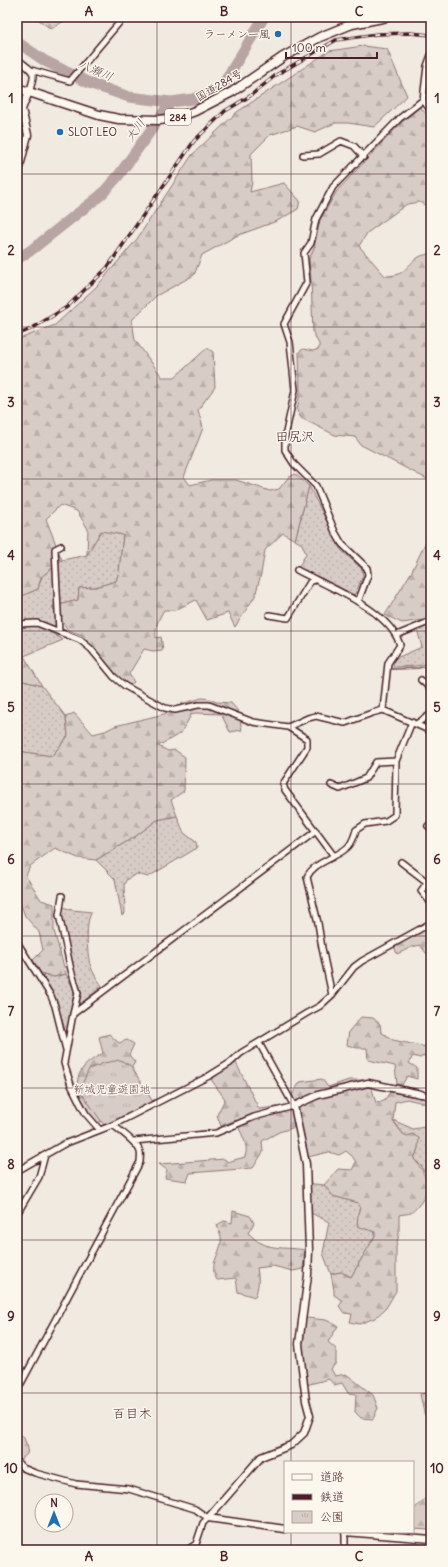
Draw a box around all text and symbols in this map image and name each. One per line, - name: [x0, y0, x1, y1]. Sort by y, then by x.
- text: A: [85, 3, 94, 20]
- text: B: [220, 3, 229, 20]
- text: C: [355, 3, 364, 20]
- place label: ラーメン一風: [204, 27, 270, 41]
- marker: ラーメン一風: [273, 29, 283, 39]
- scale bar: [286, 34, 377, 60]
- text: 100 m: [292, 40, 326, 55]
- water label: 八瀬川: [76, 56, 116, 84]
- street label: 国道284号: [193, 66, 245, 104]
- text: 1: [8, 90, 14, 107]
- text: 1: [434, 90, 440, 107]
- road number: 284: [165, 109, 191, 125]
- water label: 大川: [122, 116, 148, 144]
- place label: SLOT LEO: [68, 125, 117, 139]
- marker: SLOT LEO: [55, 127, 65, 137]
- text: 2: [7, 242, 15, 259]
- text: 2: [433, 242, 441, 259]
- text: 3: [7, 394, 15, 411]
- text: 3: [433, 394, 441, 411]
- district label: 田尻沢: [275, 428, 315, 445]
- text: 4: [7, 547, 15, 564]
- text: 4: [433, 547, 441, 564]
- text: 5: [7, 699, 15, 716]
- text: 5: [433, 699, 441, 716]
- text: 6: [7, 851, 15, 868]
- text: 6: [433, 851, 441, 868]
- text: 7: [8, 1003, 15, 1020]
- text: 7: [434, 1003, 441, 1020]
- park label: 新城児童遊園地: [74, 1082, 151, 1096]
- text: 8: [7, 1156, 15, 1173]
- text: 8: [433, 1156, 441, 1173]
- text: 9: [7, 1308, 15, 1325]
- text: 9: [433, 1308, 441, 1325]
- district label: 百目木: [112, 1405, 152, 1422]
- text: 10: [4, 1460, 18, 1477]
- text: 10: [430, 1460, 444, 1477]
- legend: [284, 1461, 414, 1533]
- text: 道路: [320, 1469, 344, 1484]
- text: 鉄道: [320, 1489, 344, 1504]
- north arrow: [34, 1493, 74, 1533]
- text: N: [50, 1496, 58, 1510]
- text: 公園: [320, 1509, 344, 1524]
- text: A: [85, 1548, 94, 1565]
- text: B: [220, 1548, 229, 1565]
- text: C: [355, 1548, 364, 1565]

